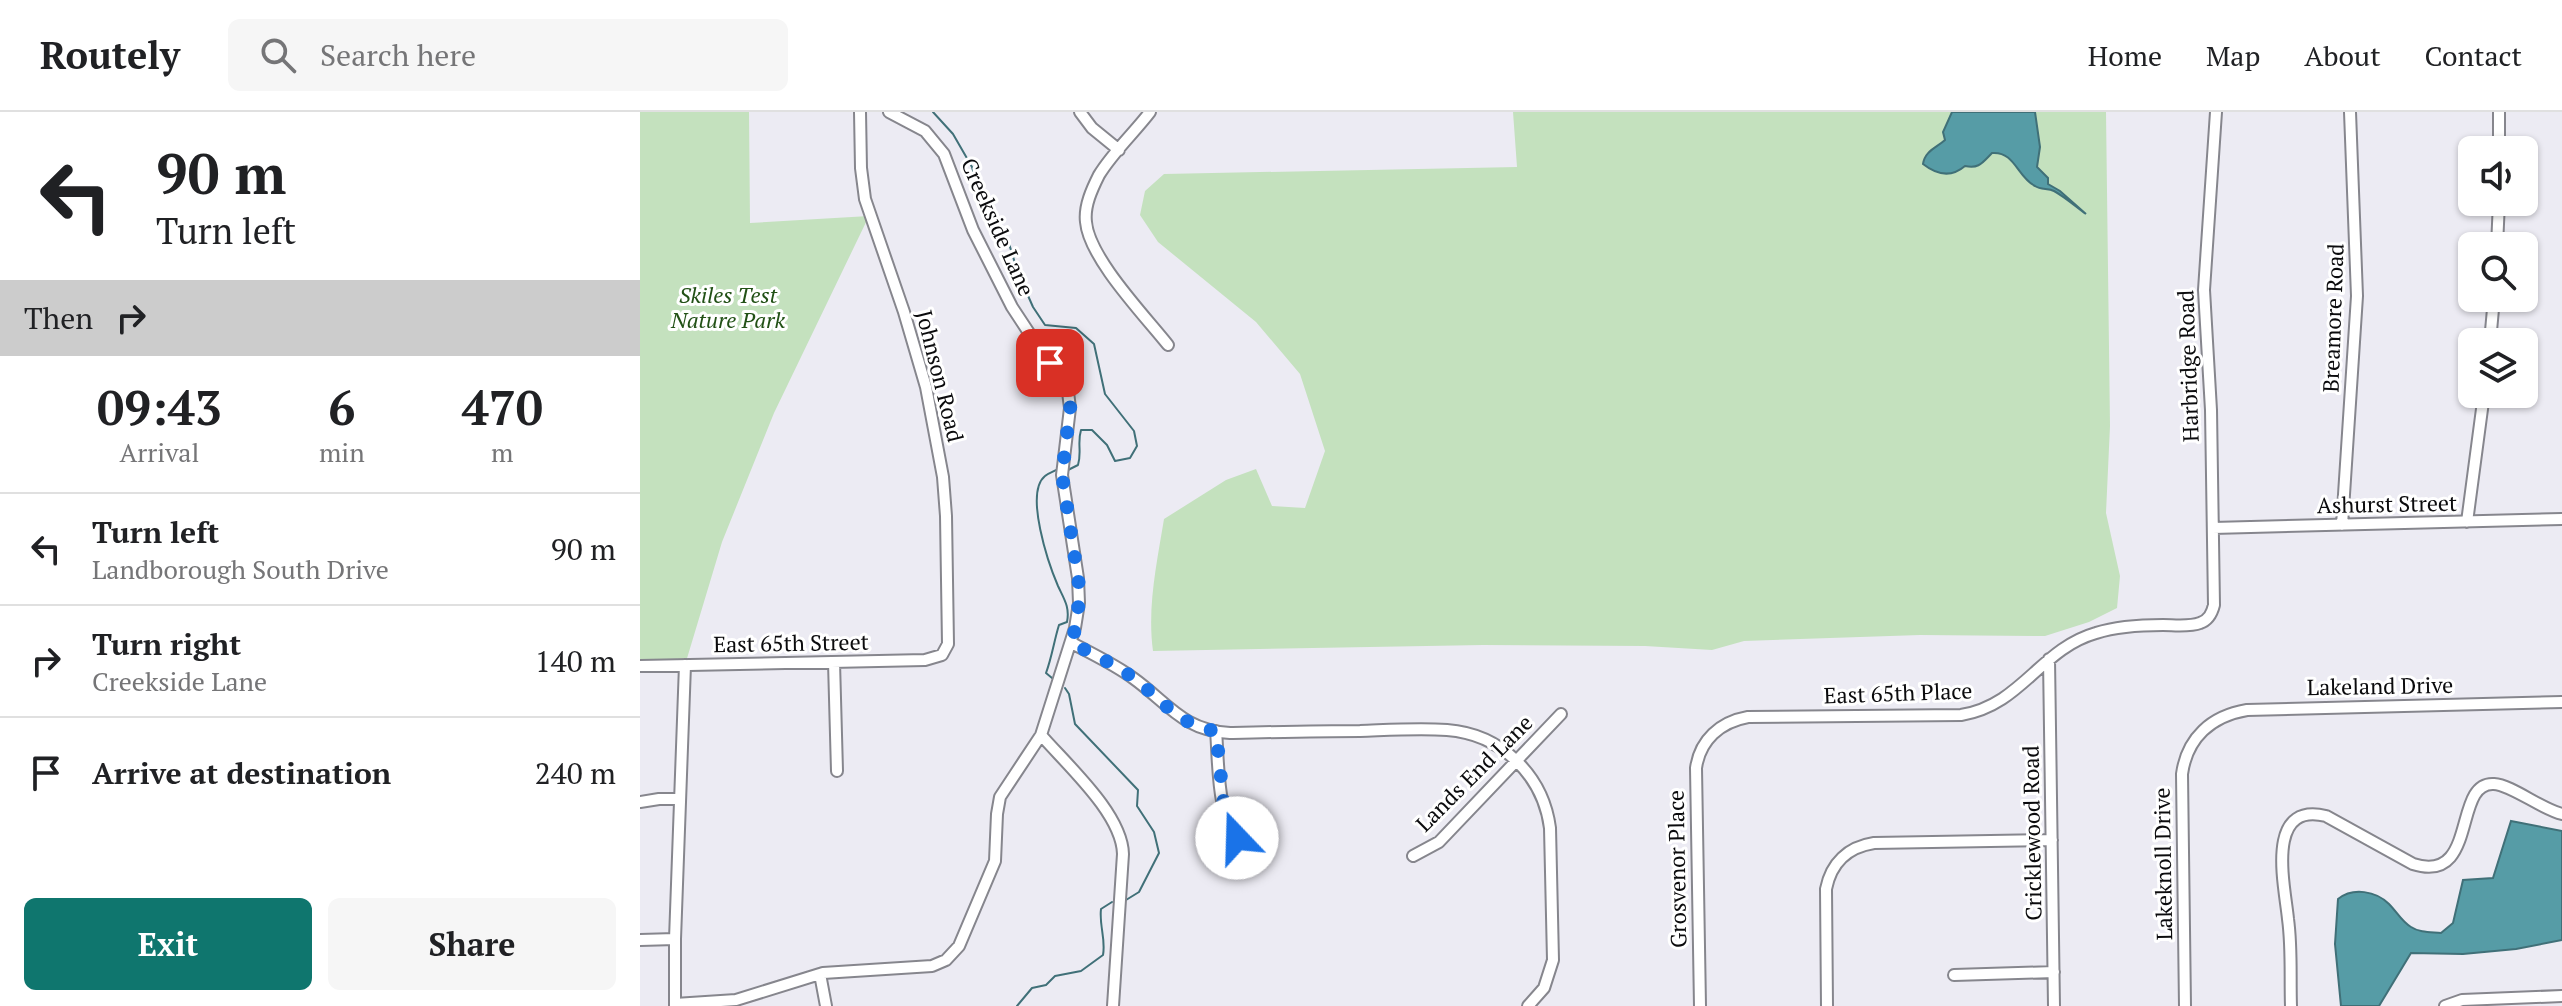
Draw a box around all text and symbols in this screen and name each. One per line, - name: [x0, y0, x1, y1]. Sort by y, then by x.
- search box: [228, 19, 788, 91]
- text: Routely: [40, 30, 180, 80]
- icon: search: [256, 33, 300, 77]
- text: Search here: [320, 35, 476, 75]
- text: Home: [2088, 37, 2162, 74]
- text: Map: [2206, 37, 2260, 74]
- text: About: [2304, 37, 2381, 74]
- text: Contact: [2425, 37, 2522, 74]
- text: 90 m: [156, 136, 286, 210]
- map controls: [2458, 136, 2538, 408]
- button: sound: [2458, 136, 2538, 216]
- icon: left: [24, 144, 128, 248]
- street label: Creekside Lane: [955, 153, 1042, 300]
- text: Turn left: [156, 207, 296, 254]
- button: search: [2458, 232, 2538, 312]
- street label: Breamore Road: [2315, 243, 2350, 393]
- park label: Skiles Test Nature Park: [670, 280, 786, 334]
- street label: Harbridge Road: [2170, 290, 2205, 442]
- icon: right: [109, 296, 153, 340]
- text: Then: [24, 298, 93, 338]
- street label: Johnson Road: [910, 307, 971, 445]
- button: layers: [2458, 328, 2538, 408]
- pin: [1016, 329, 1084, 397]
- icon: arrive: [1028, 341, 1072, 385]
- text: 09:43: [97, 375, 222, 439]
- text: 6: [328, 375, 355, 439]
- text: 470: [462, 375, 543, 439]
- text: Arrival: [120, 435, 199, 469]
- text: min: [319, 435, 365, 469]
- text: m: [491, 435, 514, 469]
- street label: Ashurst Street: [2317, 488, 2457, 519]
- text: Turn left: [92, 512, 219, 552]
- icon: left: [24, 527, 68, 571]
- text: 90 m: [551, 529, 616, 569]
- text: Landborough South Drive: [92, 552, 389, 586]
- text: Turn right: [92, 624, 241, 664]
- street label: East 65th Street: [713, 627, 869, 658]
- icon: right: [24, 639, 68, 683]
- text: 140 m: [535, 641, 616, 681]
- text: Creekside Lane: [92, 664, 267, 698]
- street label: Lakeland Drive: [2307, 670, 2453, 701]
- street label: East 65th Place: [1823, 675, 1973, 710]
- street label: Lands End Lane: [1409, 708, 1538, 837]
- street label: Cricklewood Road: [2015, 745, 2048, 921]
- icon: arrive: [24, 751, 68, 795]
- text: Arrive at destination: [92, 753, 391, 793]
- text: 240 m: [535, 753, 616, 793]
- street label: Lakeknoll Drive: [2147, 787, 2178, 941]
- street label: Grosvenor Place: [1661, 790, 1692, 948]
- position arrow: [1195, 796, 1279, 880]
- button: Exit: [24, 898, 312, 990]
- button: Share: [328, 898, 616, 990]

